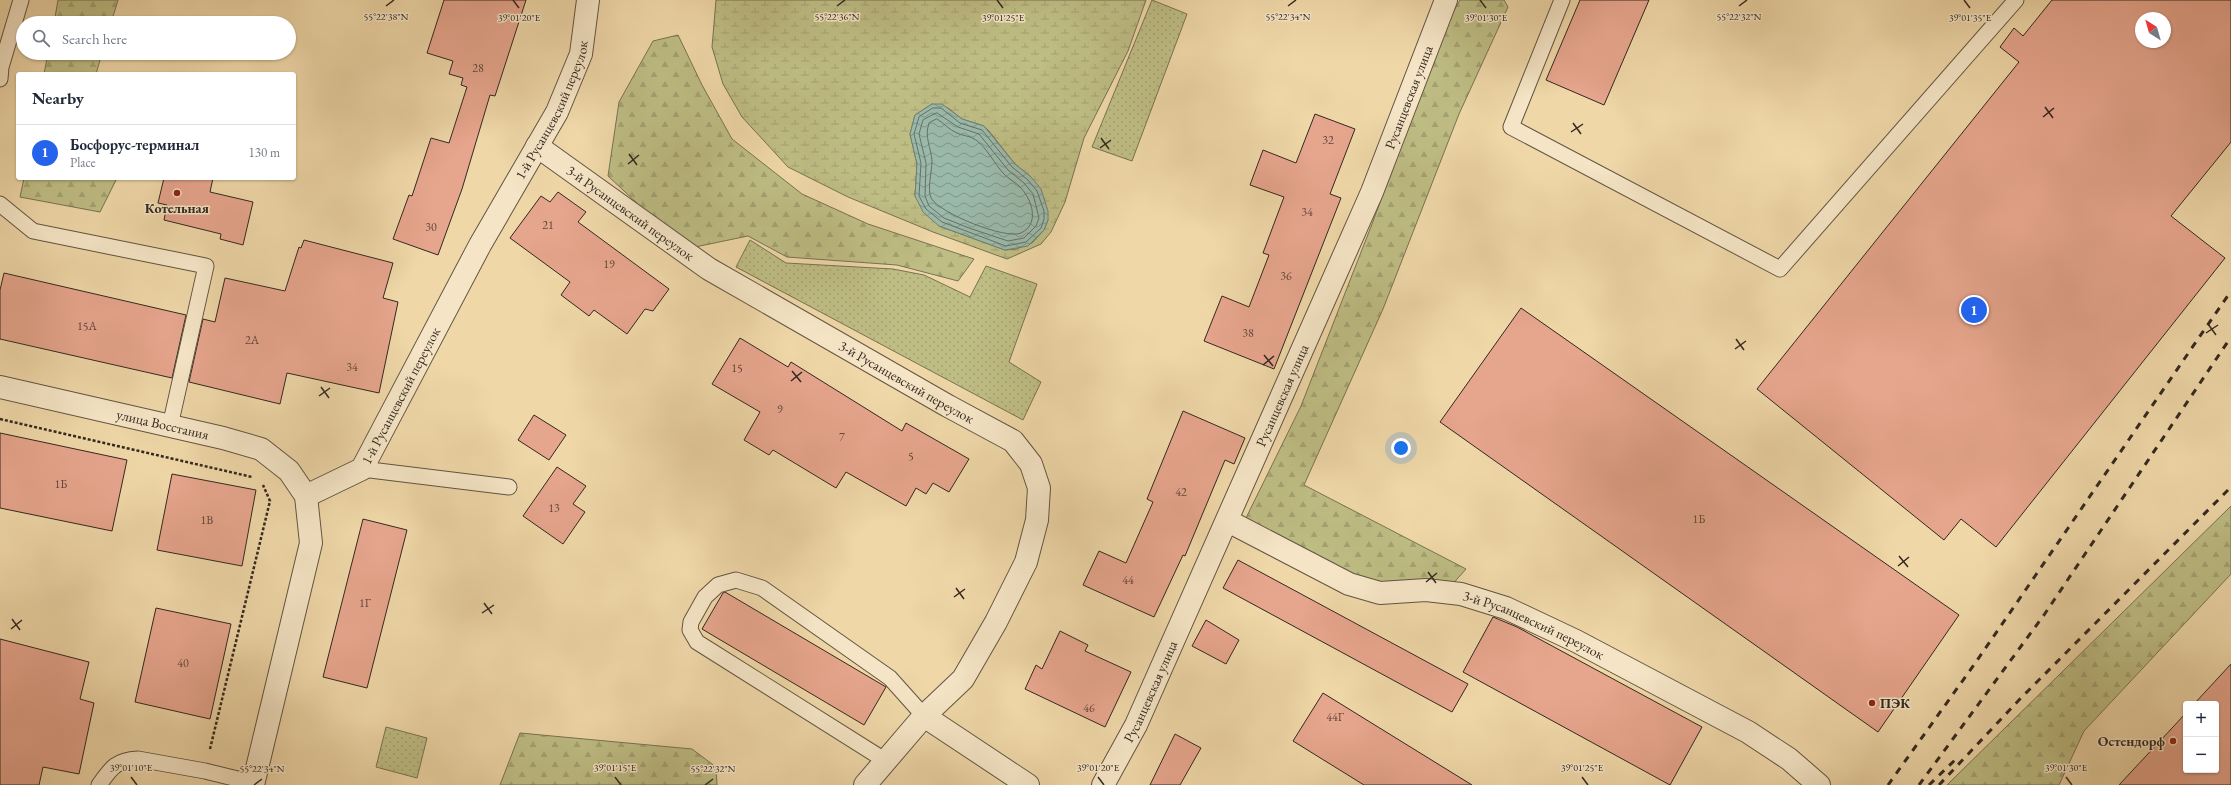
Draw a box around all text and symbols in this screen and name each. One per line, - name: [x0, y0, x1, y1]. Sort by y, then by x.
- text: 55°22'38"N: [364, 10, 409, 23]
- text: 55°22'36"N: [815, 10, 860, 23]
- text: 55°22'34"N: [1266, 10, 1311, 23]
- text: 55°22'32"N: [1717, 10, 1762, 23]
- text: 39°01'20"E: [498, 11, 541, 24]
- text: 39°01'25"E: [982, 11, 1025, 24]
- text: 39°01'30"E: [1465, 11, 1508, 24]
- text: 39°01'35"E: [1949, 11, 1992, 24]
- north arrow: [2135, 12, 2171, 48]
- search box: [16, 16, 296, 60]
- icon: search: [30, 27, 52, 49]
- text: Search here: [62, 29, 127, 48]
- street label: 1-й Русанцевский переулок: [511, 39, 592, 183]
- street label: Русанцевская улица: [1380, 42, 1437, 152]
- house number: 28: [472, 60, 484, 76]
- text: Nearby: [32, 87, 84, 109]
- house number: 32: [1322, 132, 1334, 148]
- text: Босфорус-терминал: [70, 135, 199, 154]
- text: 1: [42, 144, 48, 161]
- text: 130 m: [249, 144, 280, 161]
- text: Place: [70, 154, 96, 171]
- street label: 3-й Русанцевский переулок: [563, 161, 698, 265]
- marker: Котельная: [172, 188, 182, 198]
- place label: Котельная: [145, 199, 210, 217]
- house number: 34: [1301, 204, 1313, 220]
- house number: 21: [542, 217, 554, 233]
- house number: 30: [425, 219, 437, 235]
- house number: 19: [603, 256, 615, 272]
- house number: 36: [1280, 268, 1292, 284]
- pin: 1: [1961, 295, 1987, 325]
- house number: 15А: [77, 318, 98, 334]
- street label: 1-й Русанцевский переулок: [357, 324, 444, 467]
- house number: 38: [1242, 325, 1254, 341]
- house number: 2А: [245, 332, 260, 348]
- street label: 3-й Русанцевский переулок: [836, 336, 977, 428]
- street label: Русанцевская улица: [1251, 341, 1313, 449]
- house number: 34: [346, 359, 358, 375]
- house number: 15: [731, 360, 743, 376]
- house number: 9: [777, 401, 783, 417]
- street label: улица Восстания: [115, 405, 211, 443]
- house number: 7: [839, 429, 845, 445]
- your location: [1391, 438, 1411, 458]
- house number: 5: [908, 448, 914, 464]
- house number: 1Б: [55, 476, 67, 492]
- house number: 42: [1175, 484, 1187, 500]
- house number: 13: [548, 500, 560, 516]
- house number: 1Б: [1693, 511, 1705, 527]
- house number: 1В: [201, 512, 213, 528]
- house number: 44: [1122, 572, 1134, 588]
- street label: 3-й Русанцевский переулок: [1461, 586, 1608, 663]
- house number: 1Г: [359, 595, 372, 611]
- street label: Русанцевская улица: [1119, 637, 1181, 745]
- house number: 40: [177, 655, 189, 671]
- place label: ПЭК: [1880, 694, 1911, 712]
- marker: ПЭК: [1867, 698, 1877, 708]
- house number: 46: [1083, 700, 1095, 716]
- map controls: [2183, 701, 2219, 773]
- button: +: [2183, 701, 2219, 737]
- house number: 44Г: [1326, 709, 1345, 725]
- place label: Остендорф: [2098, 732, 2166, 750]
- marker: Остендорф: [2168, 736, 2178, 746]
- button: −: [2183, 737, 2219, 773]
- text: 39°01'10"E: [110, 761, 153, 774]
- text: 39°01'15"E: [594, 761, 637, 774]
- text: 39°01'20"E: [1077, 761, 1120, 774]
- text: 39°01'25"E: [1561, 761, 1604, 774]
- text: 39°01'30"E: [2045, 761, 2088, 774]
- text: 55°22'34"N: [240, 762, 285, 775]
- text: 55°22'32"N: [691, 762, 736, 775]

